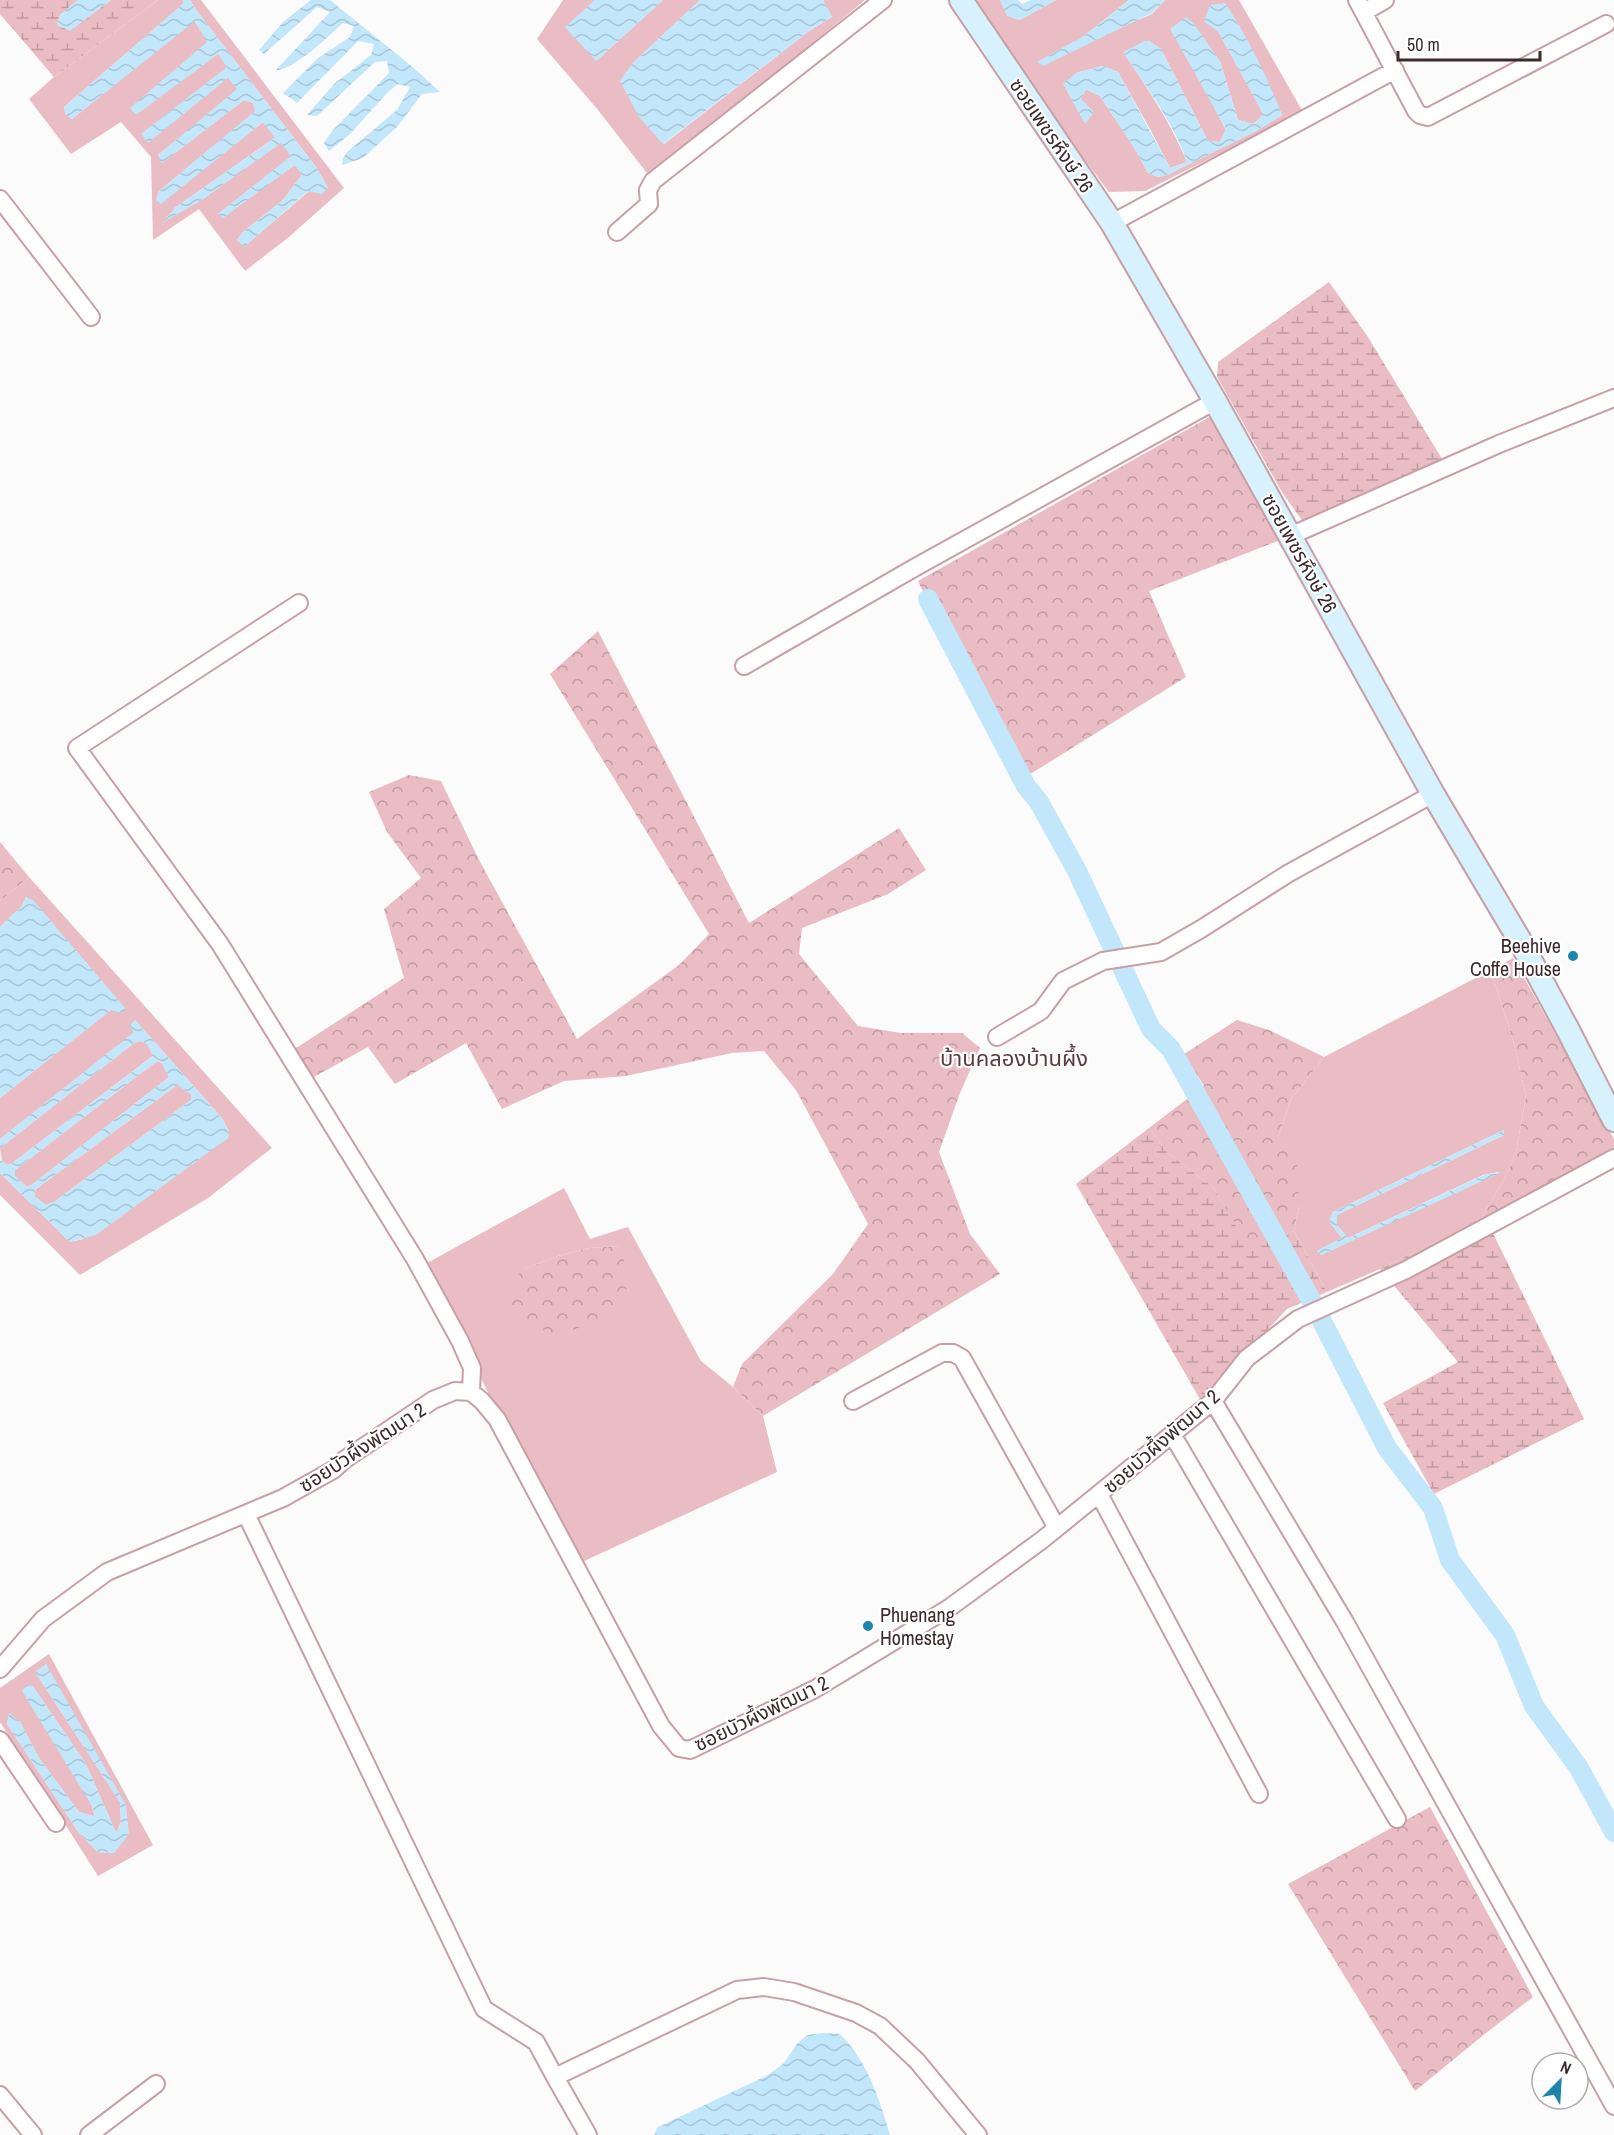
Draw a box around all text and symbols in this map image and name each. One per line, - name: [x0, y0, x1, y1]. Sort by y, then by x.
- scale bar: [1398, 24, 1540, 62]
- text: 50 m: [1407, 32, 1440, 57]
- street label: ซอยเพชรหึงษ์ 26: [1004, 72, 1100, 198]
- street label: ซอยเพชรหึงษ์ 26: [1256, 488, 1344, 618]
- place label: Beehive Coffe House: [1470, 932, 1561, 982]
- marker: Beehive Coffe House: [1566, 949, 1580, 963]
- district label: บ้านคลองบ้านผึ้ง: [940, 1043, 1088, 1073]
- street label: ซอยบัวผึ้งพัฒนา 2: [1097, 1383, 1225, 1499]
- street label: ซอยบัวผึ้งพัฒนา 2: [293, 1396, 431, 1498]
- place label: Phuenang Homestay: [880, 1601, 955, 1651]
- marker: Phuenang Homestay: [861, 1619, 875, 1633]
- street label: ซอยบัวผึ้งพัฒนา 2: [689, 1669, 833, 1757]
- north arrow: [1530, 2051, 1590, 2111]
- text: N: [1557, 2055, 1575, 2079]

